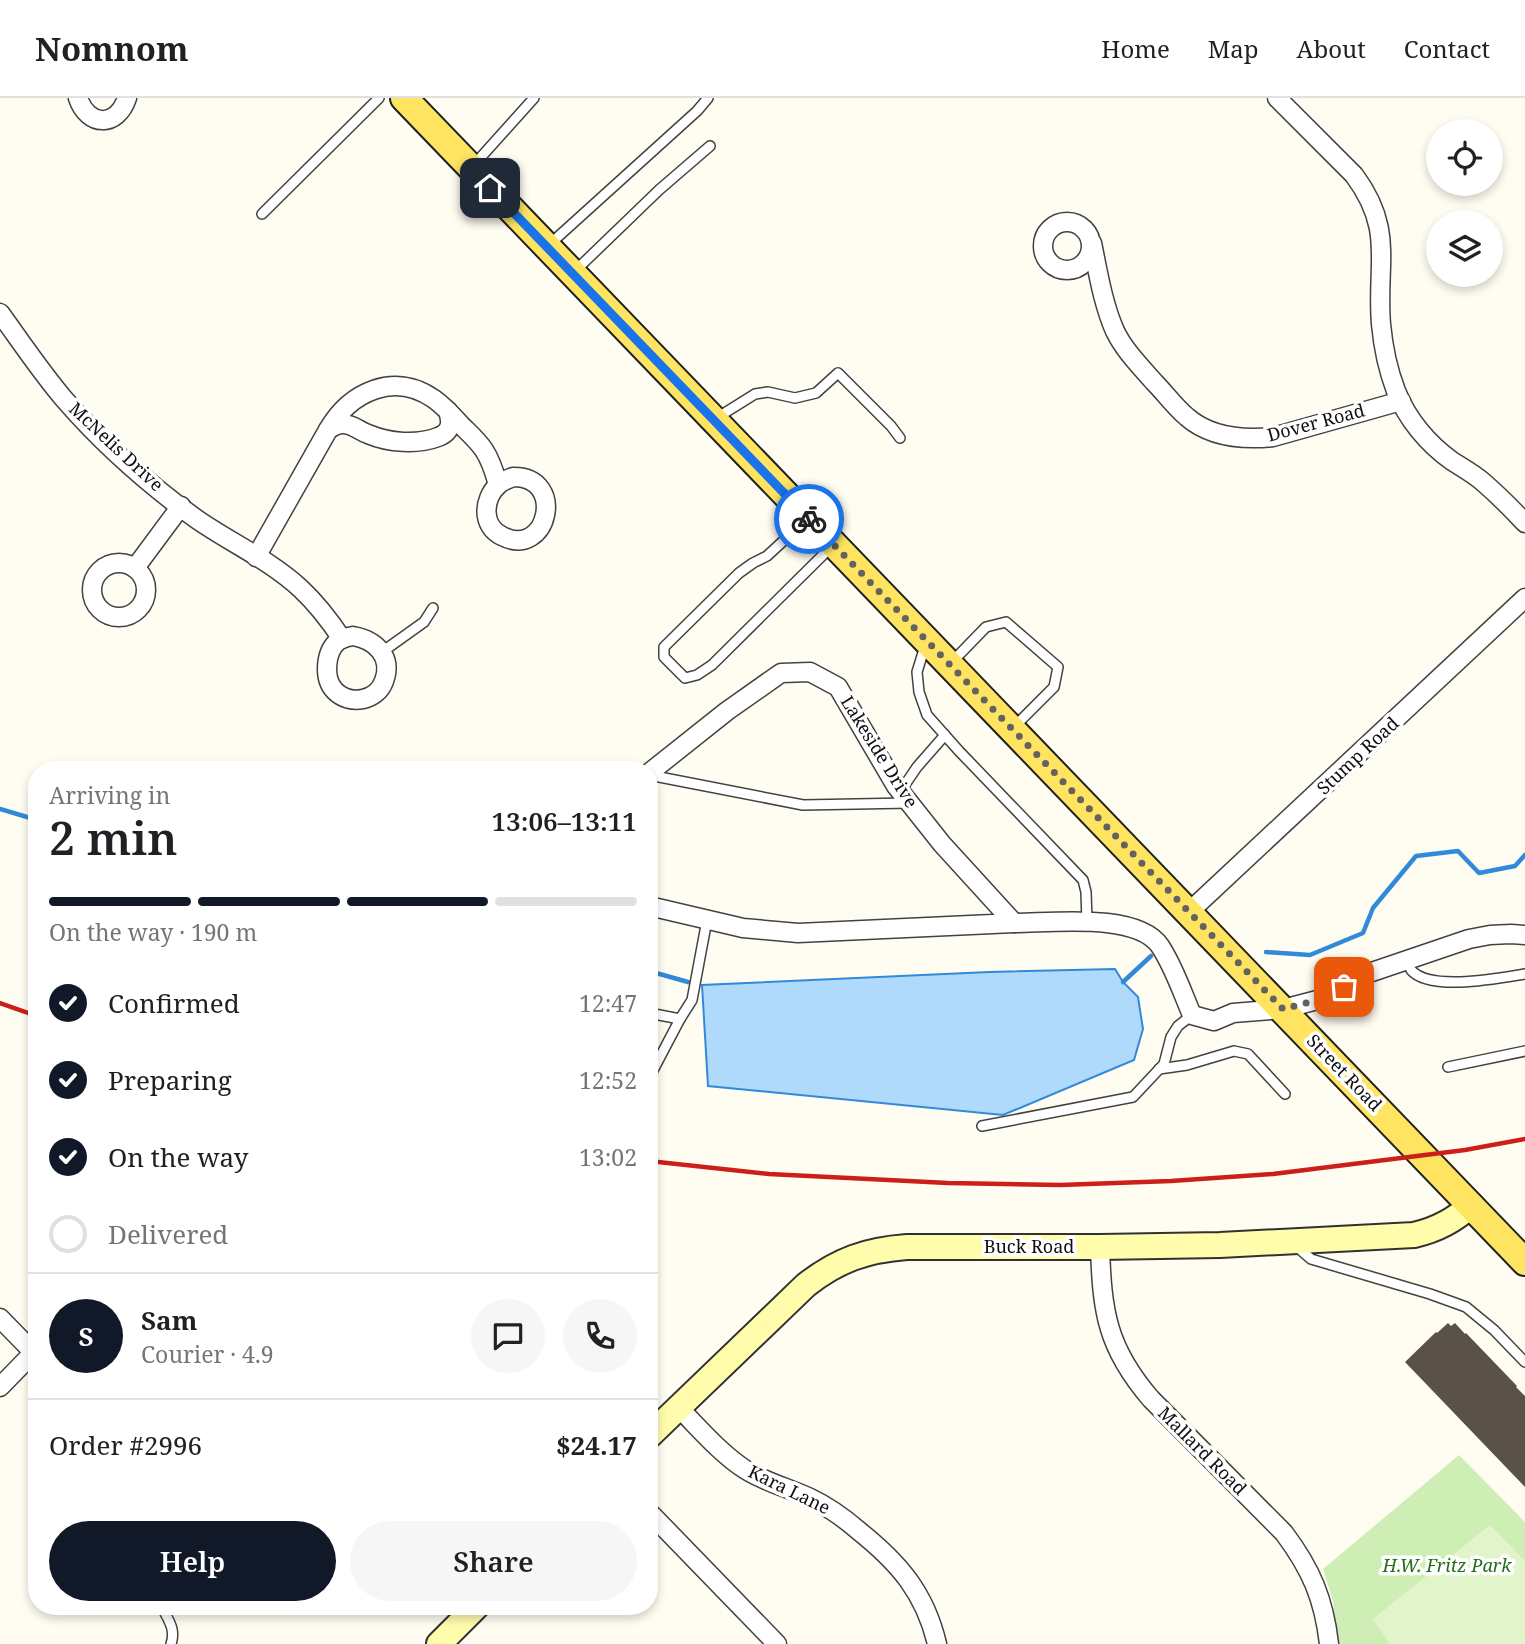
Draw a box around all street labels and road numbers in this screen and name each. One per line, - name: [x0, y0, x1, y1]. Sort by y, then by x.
- street label: McNelis Drive: [64, 396, 169, 496]
- street label: Dover Road: [1264, 397, 1367, 447]
- street label: Lakeside Drive: [836, 691, 924, 812]
- street label: Stump Road: [1311, 711, 1403, 799]
- street label: Street Road: [1302, 1029, 1387, 1116]
- street label: Buck Road: [984, 1234, 1074, 1258]
- street label: Mallard Road: [1153, 1401, 1252, 1500]
- street label: Kara Lane: [745, 1459, 834, 1519]

